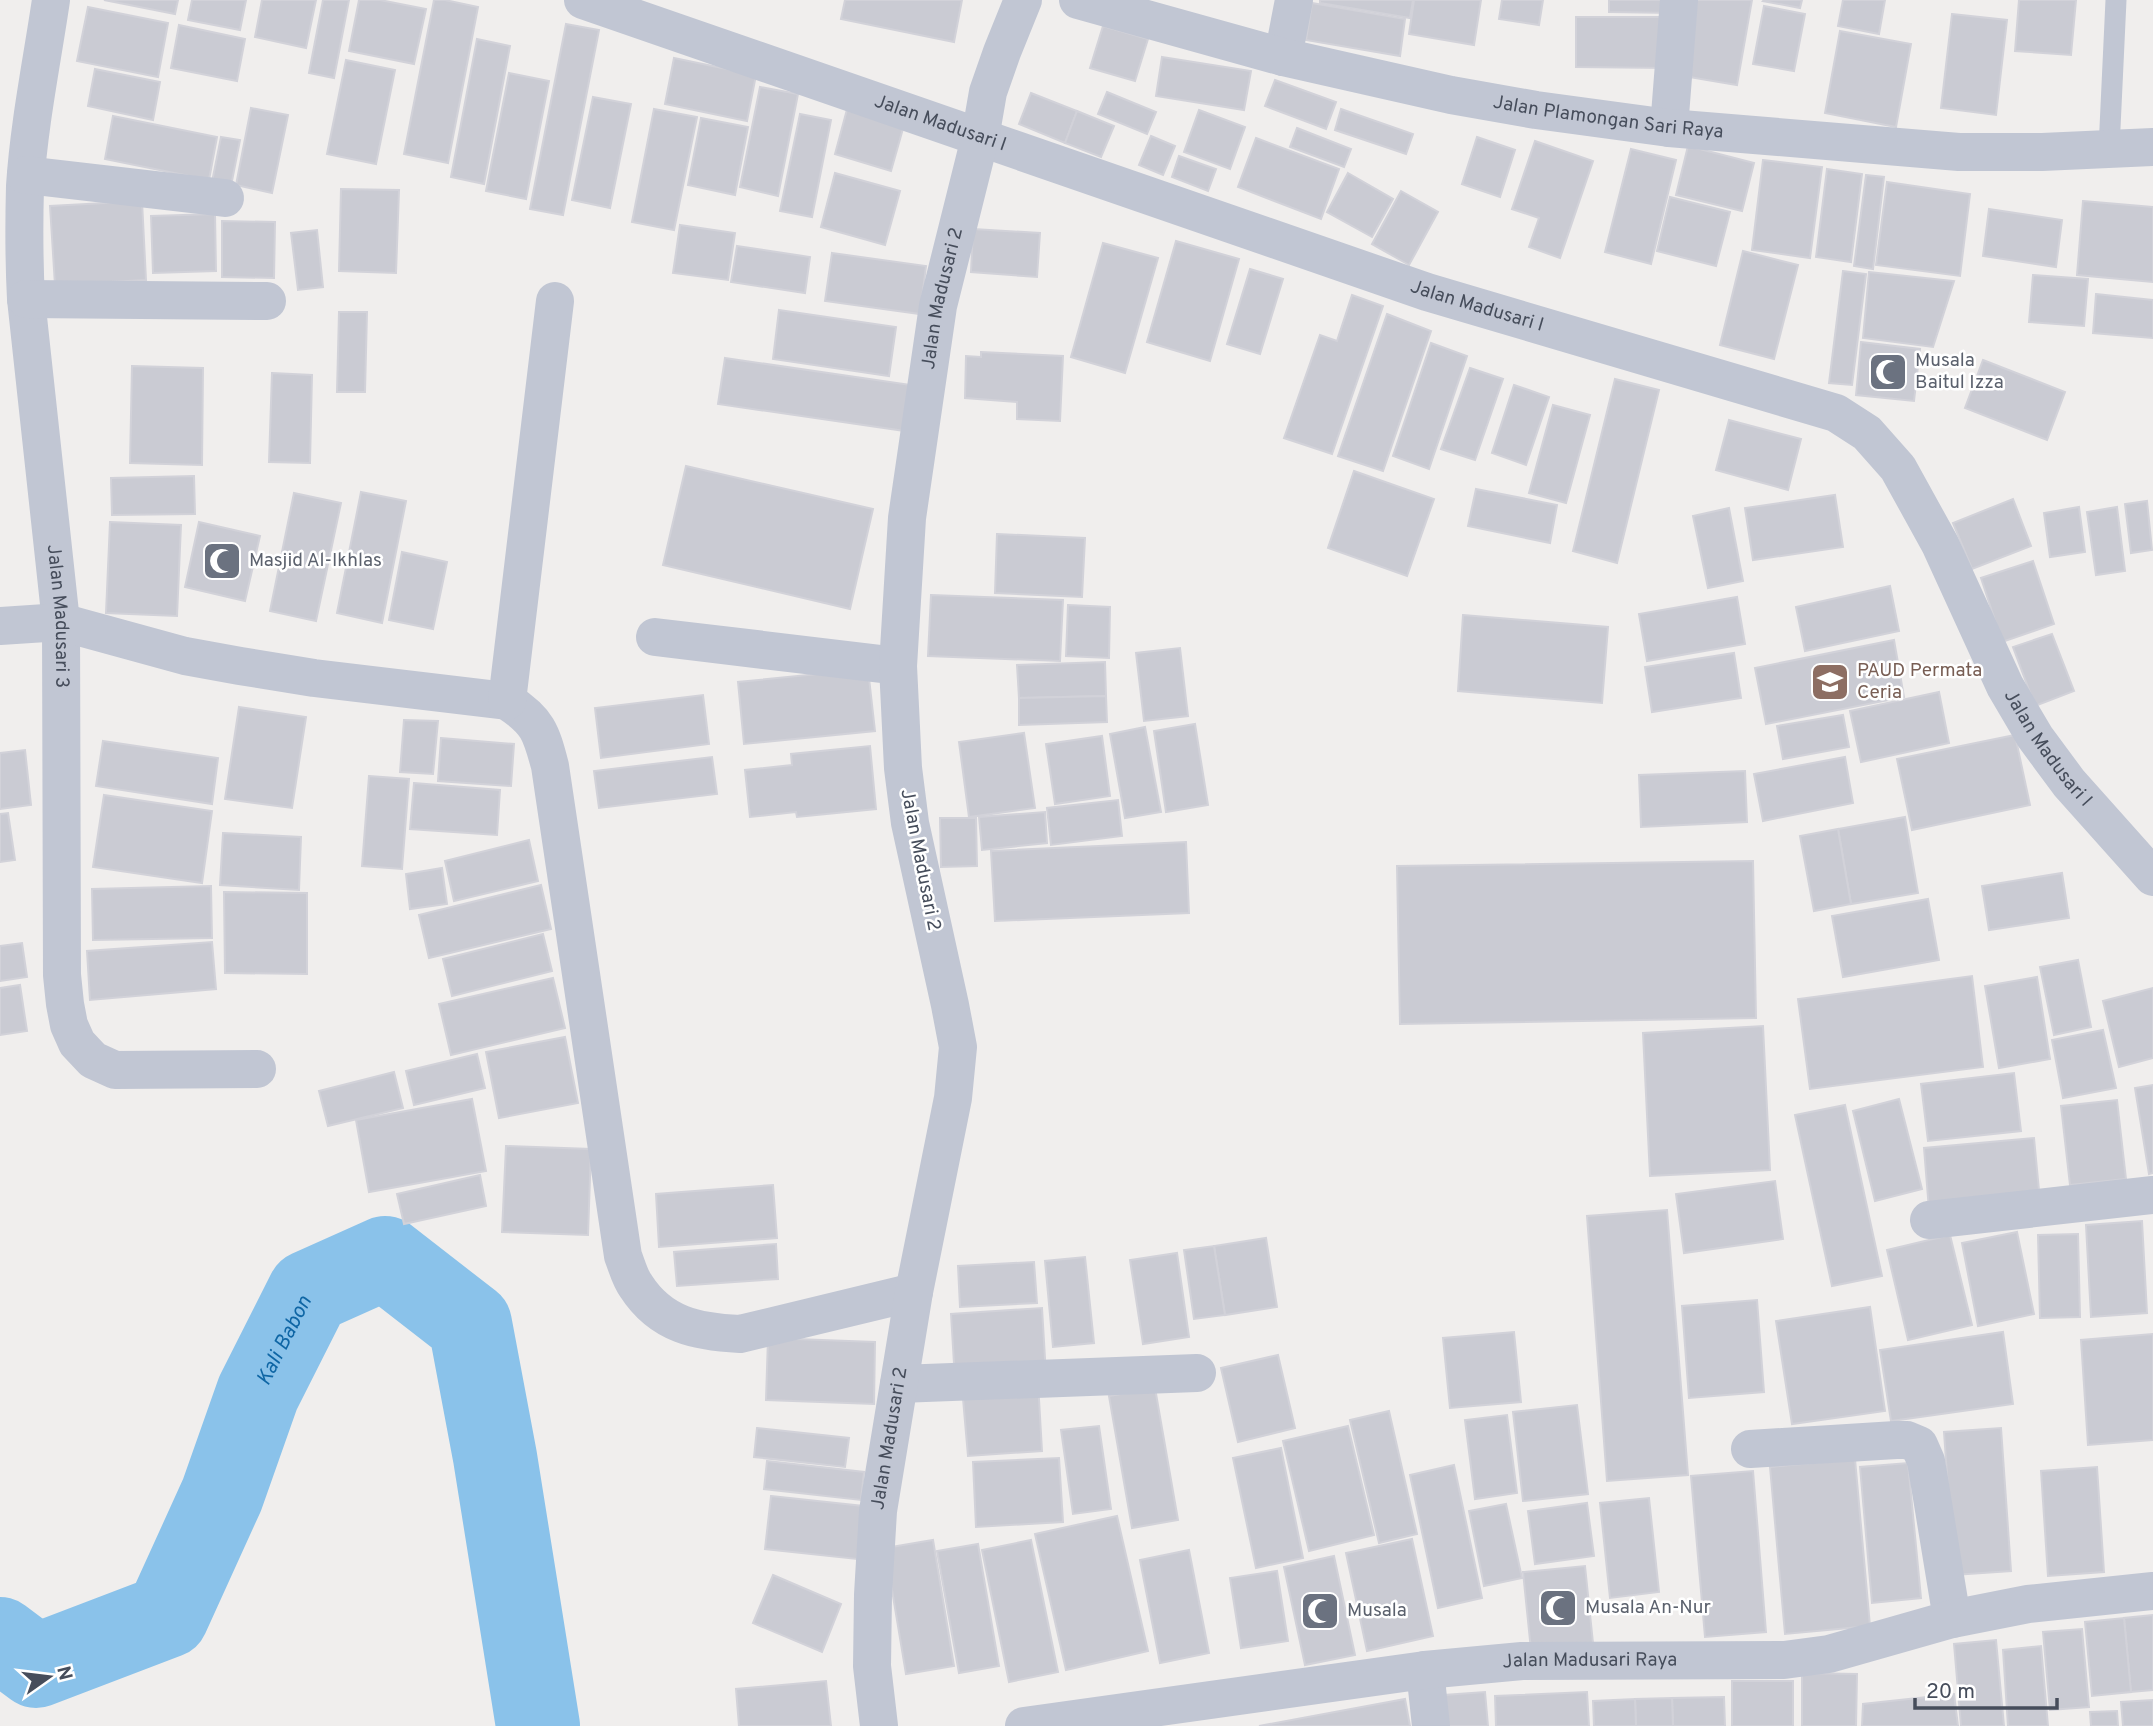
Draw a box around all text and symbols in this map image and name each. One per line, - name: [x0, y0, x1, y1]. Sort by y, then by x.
- street label: Jalan Madusari I: [871, 90, 1009, 158]
- street label: Jalan Plamongan Sari Raya: [1491, 91, 1724, 144]
- street label: Jalan Madusari 2: [917, 225, 969, 371]
- street label: Jalan Madusari I: [1407, 275, 1546, 338]
- place label: Musala Baitul Izza: [1915, 349, 2004, 395]
- mosque icon: Musala Baitul Izza: [1867, 351, 1909, 393]
- mosque icon: Masjid Al-Ikhlas: [201, 540, 243, 582]
- street label: Jalan Madusari 3: [41, 543, 73, 688]
- place label: Masjid Al-Ikhlas: [249, 549, 382, 573]
- place label: PAUD Permata Ceria: [1857, 659, 1982, 705]
- school or university icon: PAUD Permata Ceria: [1809, 661, 1851, 703]
- street label: Jalan Madusari I: [1998, 686, 2097, 812]
- street label: Jalan Madusari 2: [894, 787, 946, 933]
- water label: Kali Babon: [251, 1291, 319, 1390]
- street label: Jalan Madusari 2: [866, 1365, 913, 1512]
- mosque icon: Musala An-Nur: [1537, 1587, 1579, 1629]
- mosque icon: Musala: [1299, 1590, 1341, 1632]
- place label: Musala An-Nur: [1585, 1596, 1712, 1620]
- place label: Musala: [1347, 1599, 1407, 1623]
- north arrow: [14, 1642, 84, 1712]
- street label: Jalan Madusari Raya: [1501, 1648, 1677, 1675]
- text: N: [50, 1664, 77, 1683]
- scale bar: [1915, 1666, 2057, 1710]
- text: 20 m: [1926, 1679, 1975, 1706]

